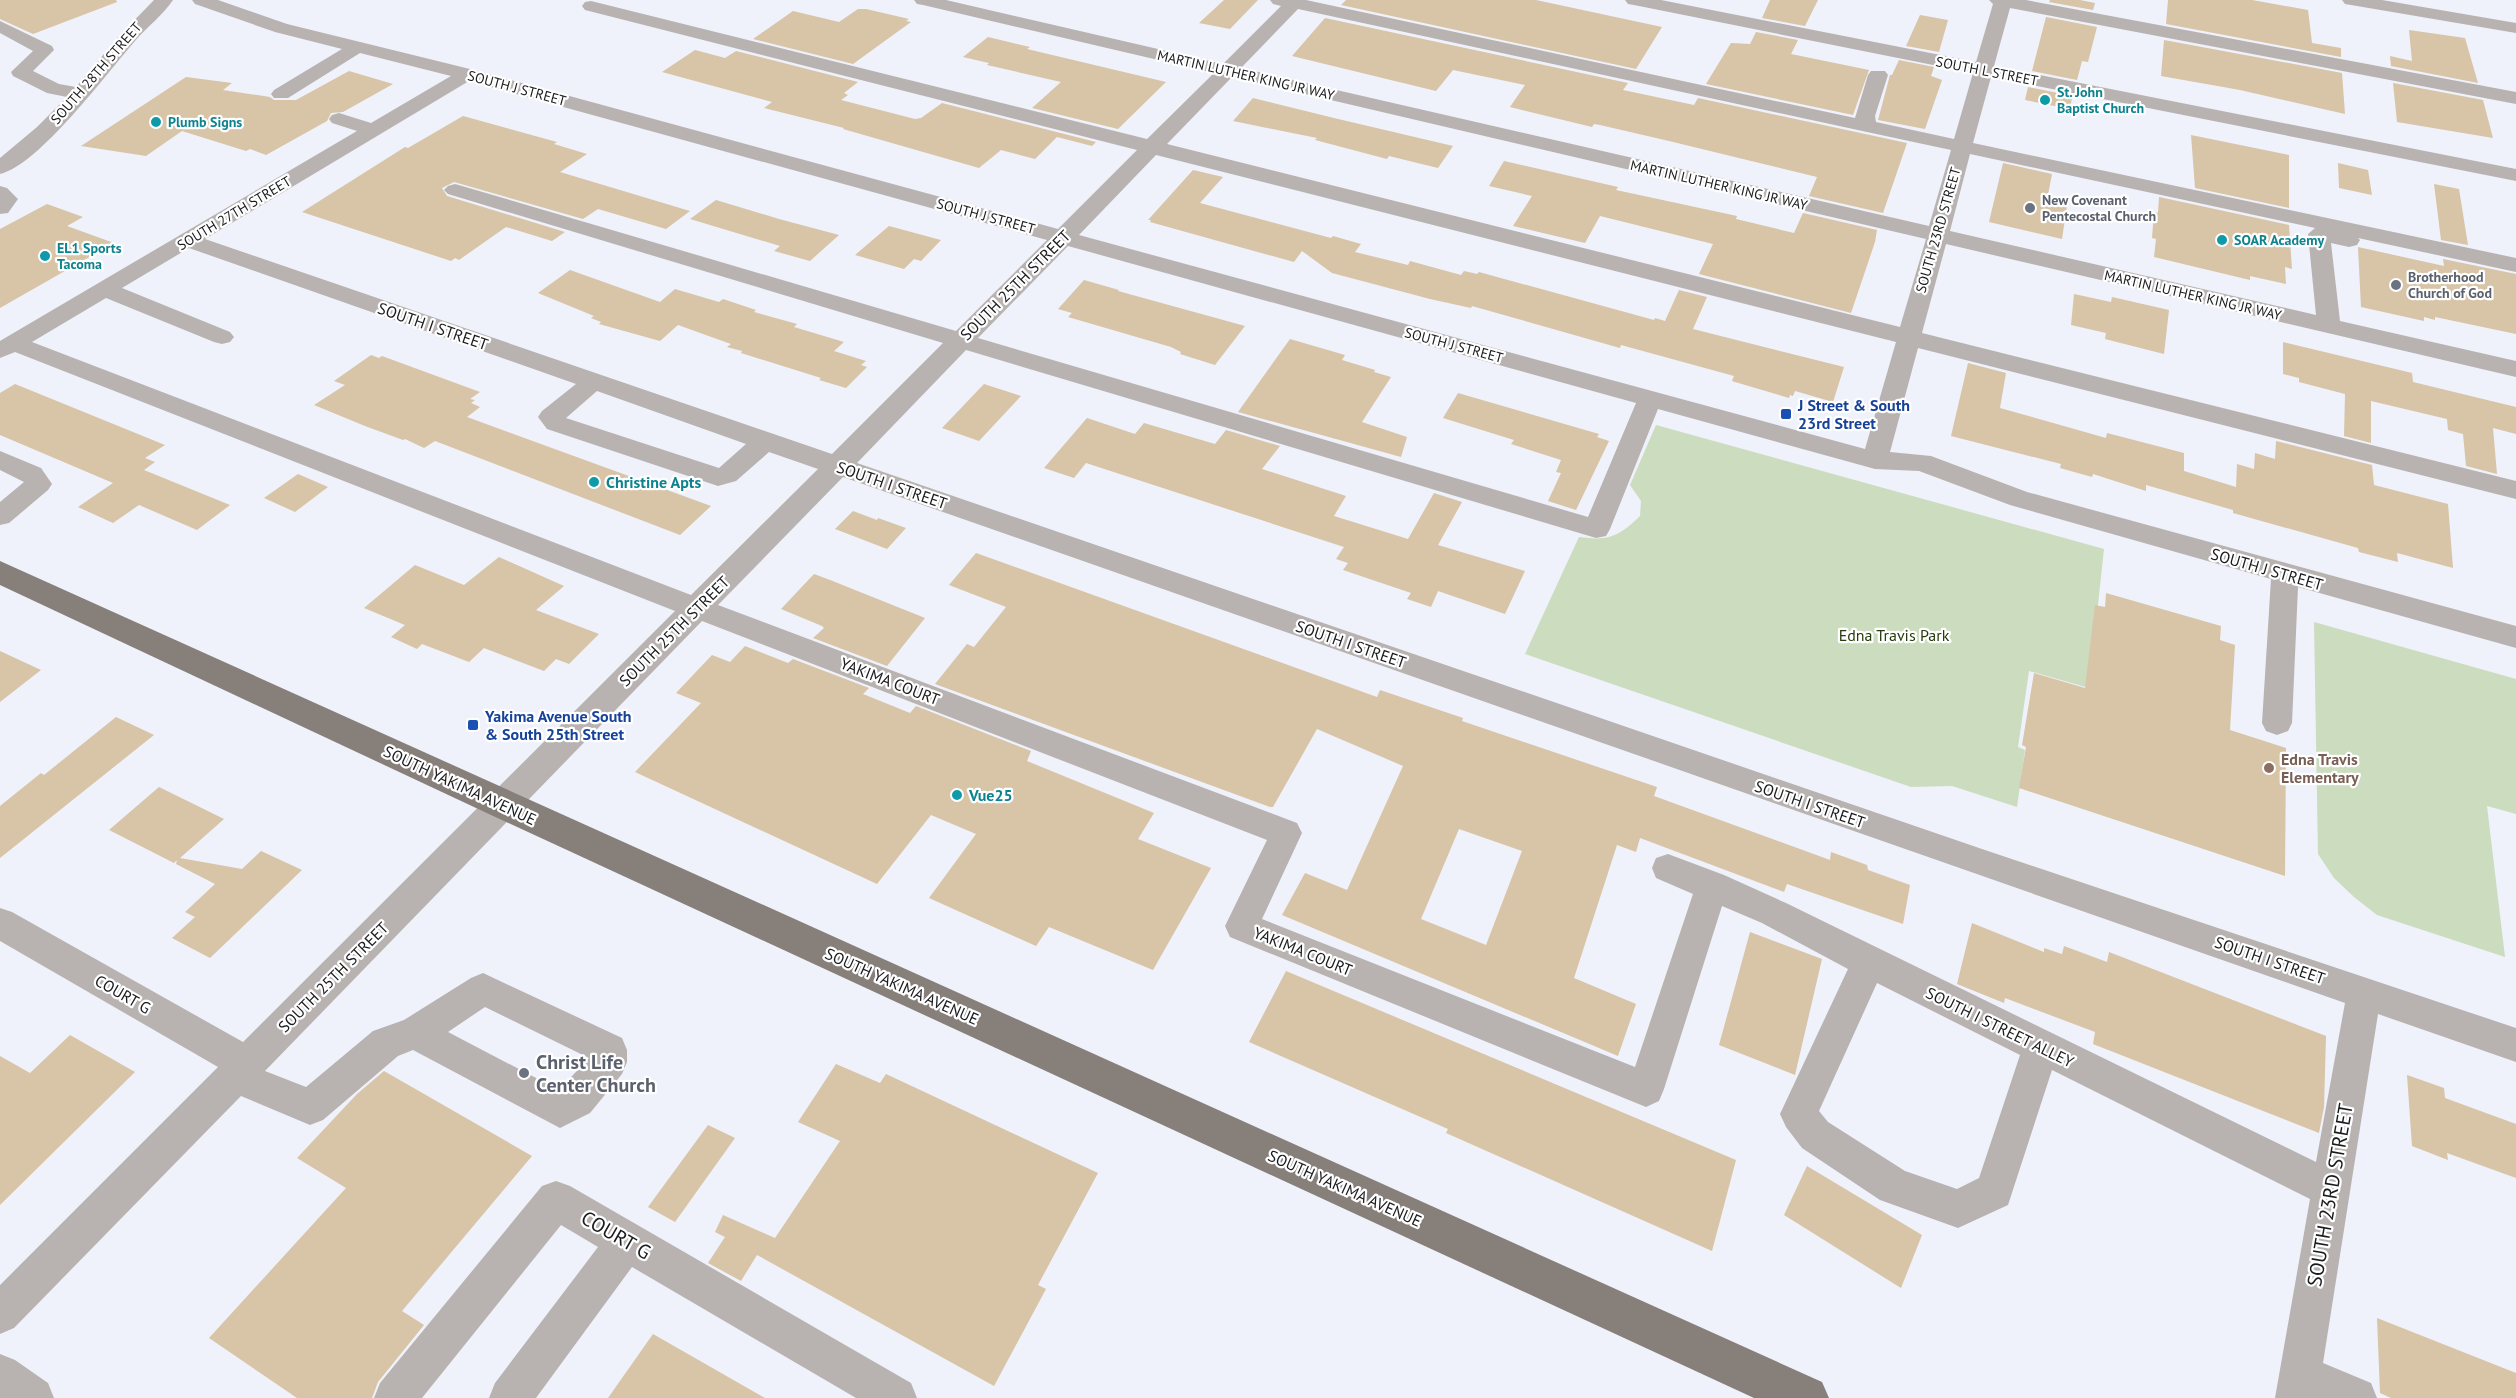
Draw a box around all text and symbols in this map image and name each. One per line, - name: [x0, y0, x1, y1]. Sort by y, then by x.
- street label: SOUTH 28TH STREET: [47, 18, 145, 128]
- street label: MARTIN LUTHER KING JR WAY: [1156, 46, 1337, 104]
- street label: SOUTH L STREET: [1934, 52, 2040, 90]
- street label: SOUTH J STREET: [466, 66, 568, 110]
- place label: St. John Baptist Church: [2057, 83, 2144, 117]
- marker: St. John Baptist Church: [2038, 93, 2052, 107]
- place label: Plumb Signs: [168, 113, 242, 131]
- marker: Plumb Signs: [149, 115, 163, 129]
- street label: MARTIN LUTHER KING JR WAY: [1629, 156, 1810, 214]
- street label: SOUTH 23RD STREET: [1911, 165, 1965, 295]
- street label: SOUTH 27TH STREET: [174, 172, 294, 254]
- place label: New Covenant Pentecostal Church: [2042, 191, 2156, 225]
- street label: SOUTH J STREET: [935, 194, 1037, 238]
- marker: New Covenant Pentecostal Church: [2023, 201, 2037, 215]
- street label: SOUTH 25TH STREET: [956, 226, 1074, 344]
- place label: SOAR Academy: [2234, 231, 2324, 249]
- marker: SOAR Academy: [2215, 233, 2229, 247]
- place label: EL1 Sports Tacoma: [57, 239, 122, 273]
- marker: EL1 Sports Tacoma: [38, 249, 52, 263]
- street label: MARTIN LUTHER KING JR WAY: [2103, 266, 2284, 324]
- place label: Brotherhood Church of God: [2408, 268, 2492, 302]
- marker: Brotherhood Church of God: [2389, 278, 2403, 292]
- street label: SOUTH I STREET: [375, 298, 491, 354]
- street label: SOUTH J STREET: [1403, 323, 1505, 367]
- place label: J Street & South 23rd Street: [1797, 395, 1910, 433]
- marker: J Street & South 23rd Street: [1779, 407, 1793, 421]
- street label: SOUTH I STREET: [834, 457, 950, 513]
- place label: Christine Apts: [606, 472, 701, 492]
- marker: Christine Apts: [587, 475, 601, 489]
- street label: SOUTH J STREET: [2209, 543, 2325, 595]
- street label: SOUTH 25TH STREET: [615, 572, 733, 690]
- street label: SOUTH I STREET: [1293, 616, 1409, 672]
- park label: Edna Travis Park: [1839, 625, 1950, 645]
- street label: YAKIMA COURT: [838, 653, 943, 709]
- place label: Yakima Avenue South & South 25th Street: [484, 706, 632, 744]
- marker: Yakima Avenue South & South 25th Street: [466, 718, 480, 732]
- street label: SOUTH YAKIMA AVENUE: [380, 741, 540, 829]
- place label: Edna Travis Elementary: [2281, 749, 2359, 787]
- marker: Edna Travis Elementary: [2262, 761, 2276, 775]
- street label: SOUTH I STREET: [1752, 776, 1868, 832]
- place label: Vue25: [968, 785, 1013, 805]
- marker: Vue25: [950, 788, 964, 802]
- street label: SOUTH 25TH STREET: [274, 918, 392, 1036]
- street label: YAKIMA COURT: [1251, 922, 1355, 980]
- street label: SOUTH I STREET: [2212, 932, 2328, 988]
- street label: SOUTH YAKIMA AVENUE: [822, 943, 982, 1029]
- street label: COURT G: [92, 970, 154, 1018]
- street label: SOUTH I STREET ALLEY: [1923, 982, 2077, 1072]
- place label: Christ Life Center Church: [536, 1049, 656, 1098]
- marker: Christ Life Center Church: [517, 1066, 531, 1080]
- street label: SOUTH 23RD STREET: [2301, 1101, 2359, 1289]
- street label: SOUTH YAKIMA AVENUE: [1265, 1145, 1425, 1231]
- street label: COURT G: [577, 1205, 655, 1265]

